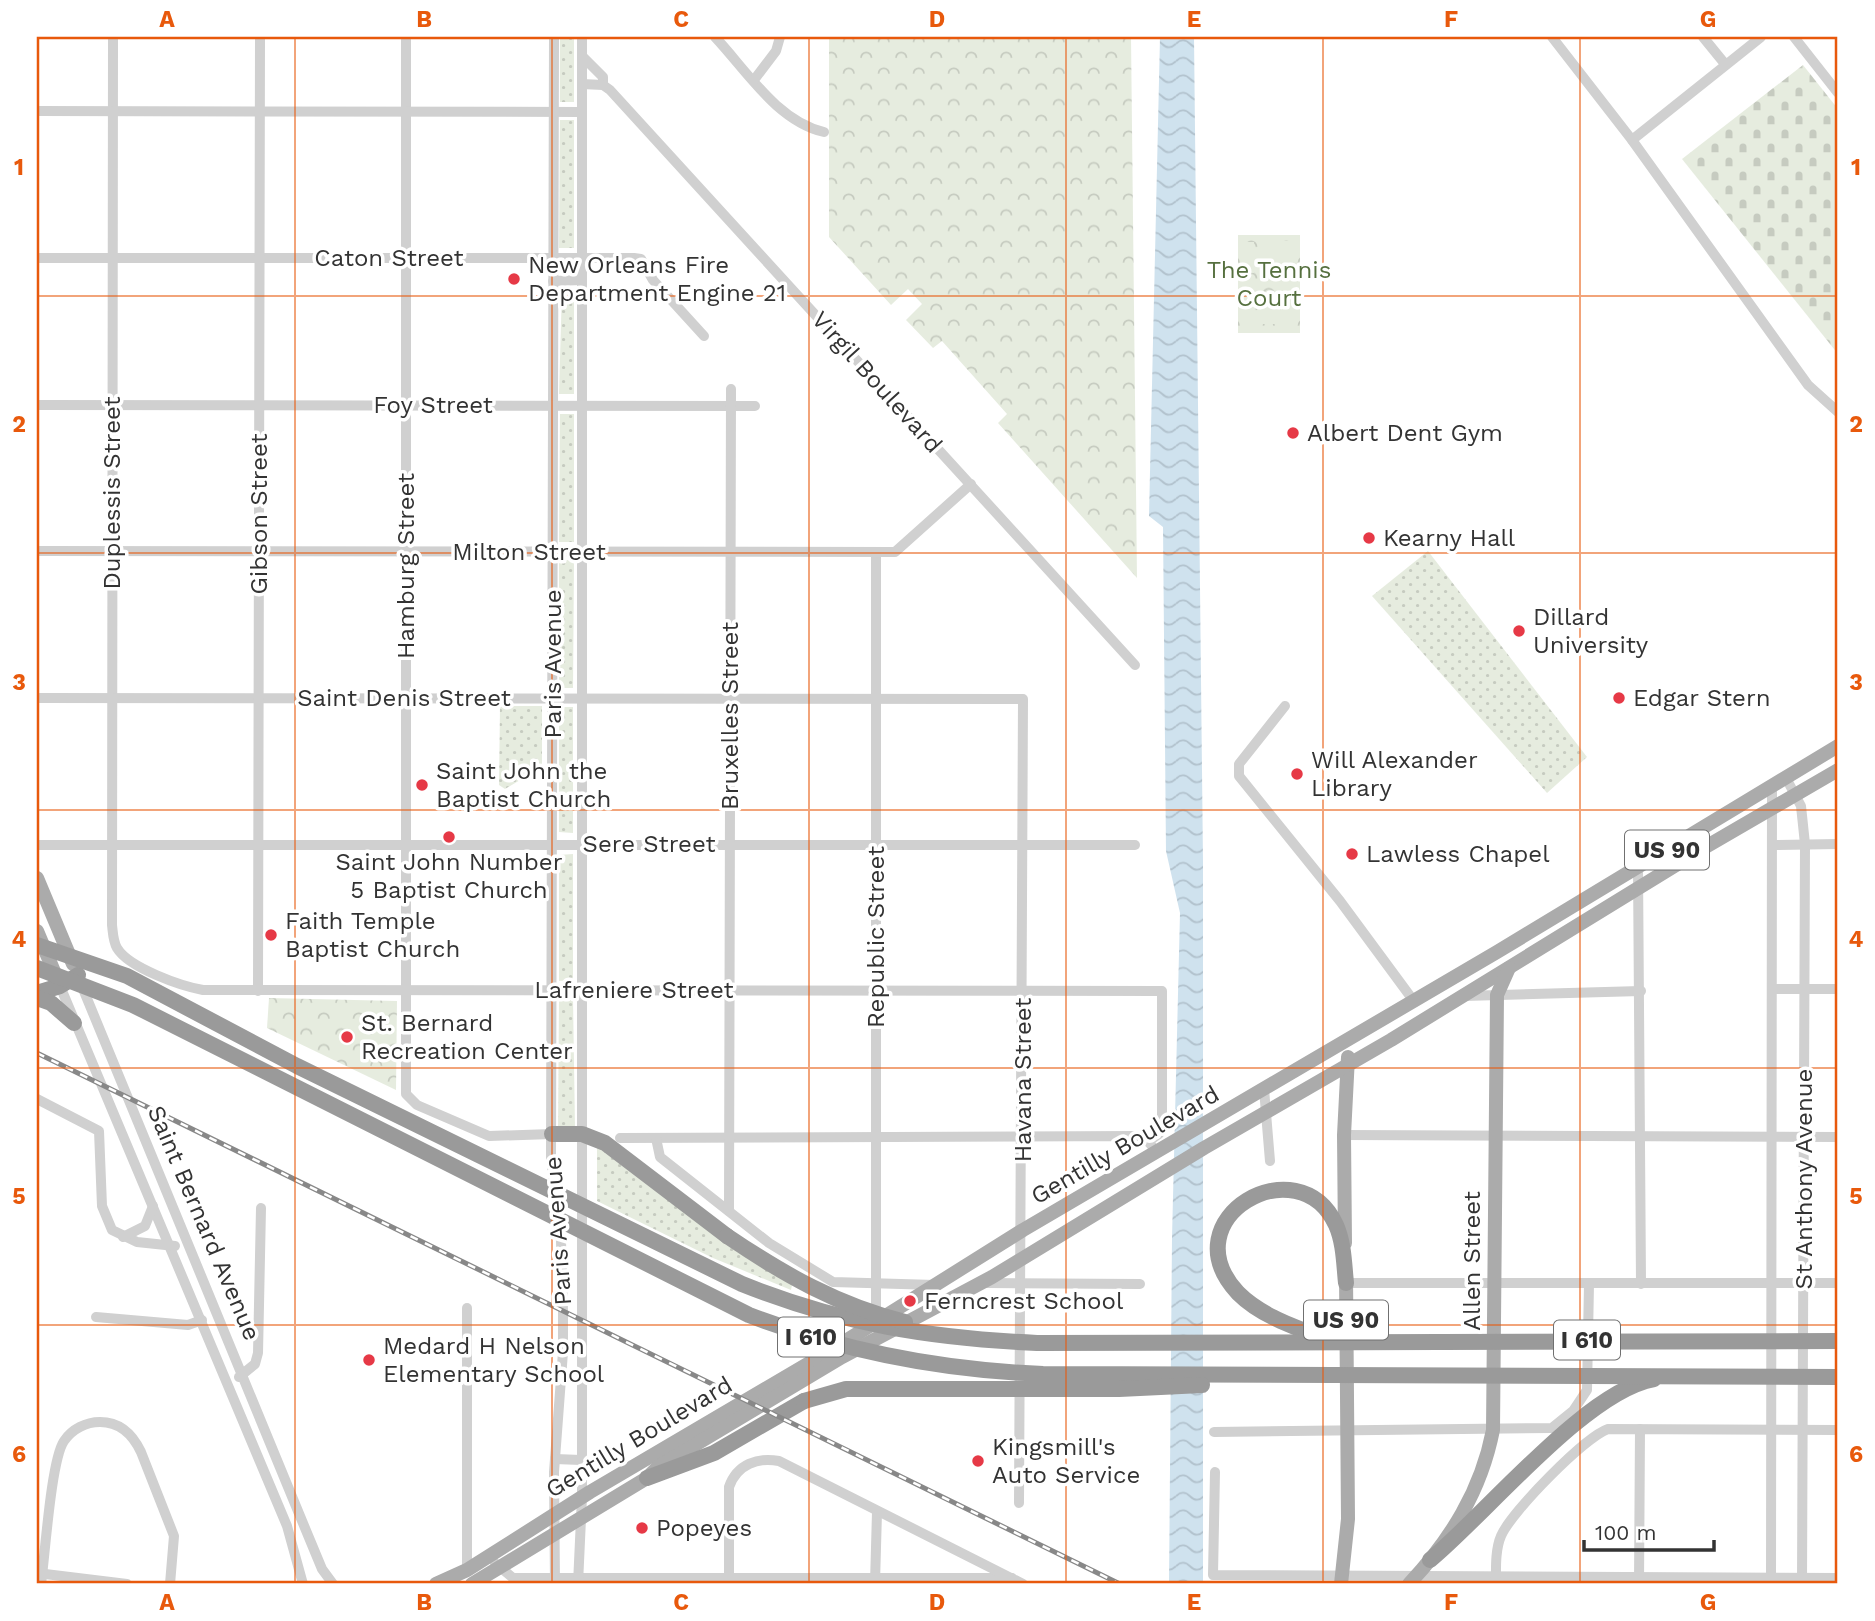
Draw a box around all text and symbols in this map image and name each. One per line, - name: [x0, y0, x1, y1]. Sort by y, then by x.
- text: A: [159, 6, 175, 33]
- text: B: [416, 6, 432, 33]
- text: C: [673, 6, 689, 33]
- text: D: [929, 6, 945, 33]
- text: E: [1187, 6, 1201, 33]
- text: F: [1444, 6, 1458, 33]
- text: G: [1700, 6, 1716, 33]
- text: 1: [14, 154, 24, 181]
- text: 1: [1851, 154, 1861, 181]
- street label: Caton Street: [314, 244, 464, 272]
- place label: New Orleans Fire Department Engine 21: [528, 251, 786, 307]
- park label: The Tennis Court: [1207, 256, 1331, 312]
- marker: New Orleans Fire Department Engine 21: [506, 271, 522, 287]
- street label: Virgil Boulevard: [806, 305, 948, 459]
- street label: Foy Street: [373, 391, 493, 419]
- street label: Duplessis Street: [98, 396, 126, 590]
- text: 2: [12, 411, 26, 438]
- text: 2: [1849, 411, 1863, 438]
- place label: Albert Dent Gym: [1307, 419, 1503, 447]
- marker: Albert Dent Gym: [1285, 425, 1301, 441]
- street label: Gibson Street: [245, 433, 273, 595]
- street label: Hamburg Street: [392, 473, 420, 659]
- place label: Kearny Hall: [1383, 524, 1516, 552]
- marker: Kearny Hall: [1361, 530, 1377, 546]
- street label: Milton Street: [452, 538, 606, 566]
- street label: Paris Avenue: [539, 589, 567, 739]
- place label: Dillard University: [1533, 603, 1649, 659]
- street label: Bruxelles Street: [716, 622, 744, 810]
- marker: Dillard University: [1511, 623, 1527, 639]
- text: 3: [12, 669, 26, 696]
- text: 3: [1849, 669, 1863, 696]
- street label: Saint Denis Street: [297, 684, 511, 712]
- place label: Edgar Stern: [1633, 684, 1771, 712]
- marker: Edgar Stern: [1611, 690, 1627, 706]
- place label: Will Alexander Library: [1311, 746, 1478, 802]
- place label: Saint John the Baptist Church: [436, 757, 611, 813]
- marker: Will Alexander Library: [1289, 766, 1305, 782]
- marker: Saint John the Baptist Church: [414, 777, 430, 793]
- marker: Saint John Number 5 Baptist Church: [441, 829, 457, 845]
- street label: Sere Street: [583, 830, 715, 858]
- road number: US 90: [1625, 830, 1709, 870]
- place label: Lawless Chapel: [1366, 840, 1550, 868]
- street label: Republic Street: [862, 846, 890, 1028]
- marker: Lawless Chapel: [1344, 846, 1360, 862]
- place label: Saint John Number 5 Baptist Church: [336, 848, 563, 904]
- place label: Faith Temple Baptist Church: [285, 907, 460, 963]
- text: 4: [12, 926, 27, 953]
- text: 4: [1849, 926, 1864, 953]
- marker: Faith Temple Baptist Church: [263, 927, 279, 943]
- street label: Lafreniere Street: [534, 976, 734, 1004]
- street label: Havana Street: [1009, 998, 1037, 1162]
- place label: St. Bernard Recreation Center: [361, 1009, 573, 1065]
- marker: St. Bernard Recreation Center: [339, 1029, 355, 1045]
- street label: St Anthony Avenue: [1790, 1069, 1818, 1289]
- street label: Gentilly Boulevard: [1026, 1080, 1224, 1210]
- street label: Saint Bernard Avenue: [142, 1101, 266, 1345]
- street label: Paris Avenue: [539, 1156, 577, 1306]
- text: 5: [12, 1183, 26, 1210]
- text: 5: [1849, 1183, 1863, 1210]
- street label: Allen Street: [1458, 1191, 1486, 1331]
- place label: Ferncrest School: [924, 1287, 1124, 1315]
- marker: Ferncrest School: [902, 1293, 918, 1309]
- road number: US 90: [1304, 1301, 1388, 1340]
- road number: I 610: [778, 1318, 844, 1356]
- road number: I 610: [1554, 1320, 1620, 1359]
- place label: Medard H Nelson Elementary School: [383, 1332, 605, 1388]
- marker: Medard H Nelson Elementary School: [361, 1352, 377, 1368]
- street label: Gentilly Boulevard: [541, 1370, 737, 1504]
- place label: Kingsmill's Auto Service: [992, 1433, 1140, 1489]
- text: 6: [12, 1441, 26, 1468]
- text: 6: [1849, 1441, 1863, 1468]
- marker: Kingsmill's Auto Service: [970, 1453, 986, 1469]
- scale bar: [1584, 1509, 1714, 1553]
- place label: Popeyes: [656, 1514, 752, 1542]
- marker: Popeyes: [634, 1520, 650, 1536]
- text: 100 m: [1595, 1520, 1657, 1545]
- text: A: [159, 1589, 175, 1616]
- text: B: [416, 1589, 432, 1616]
- text: C: [673, 1589, 689, 1616]
- text: D: [929, 1589, 945, 1616]
- text: E: [1187, 1589, 1201, 1616]
- text: F: [1444, 1589, 1458, 1616]
- text: G: [1700, 1589, 1716, 1616]

